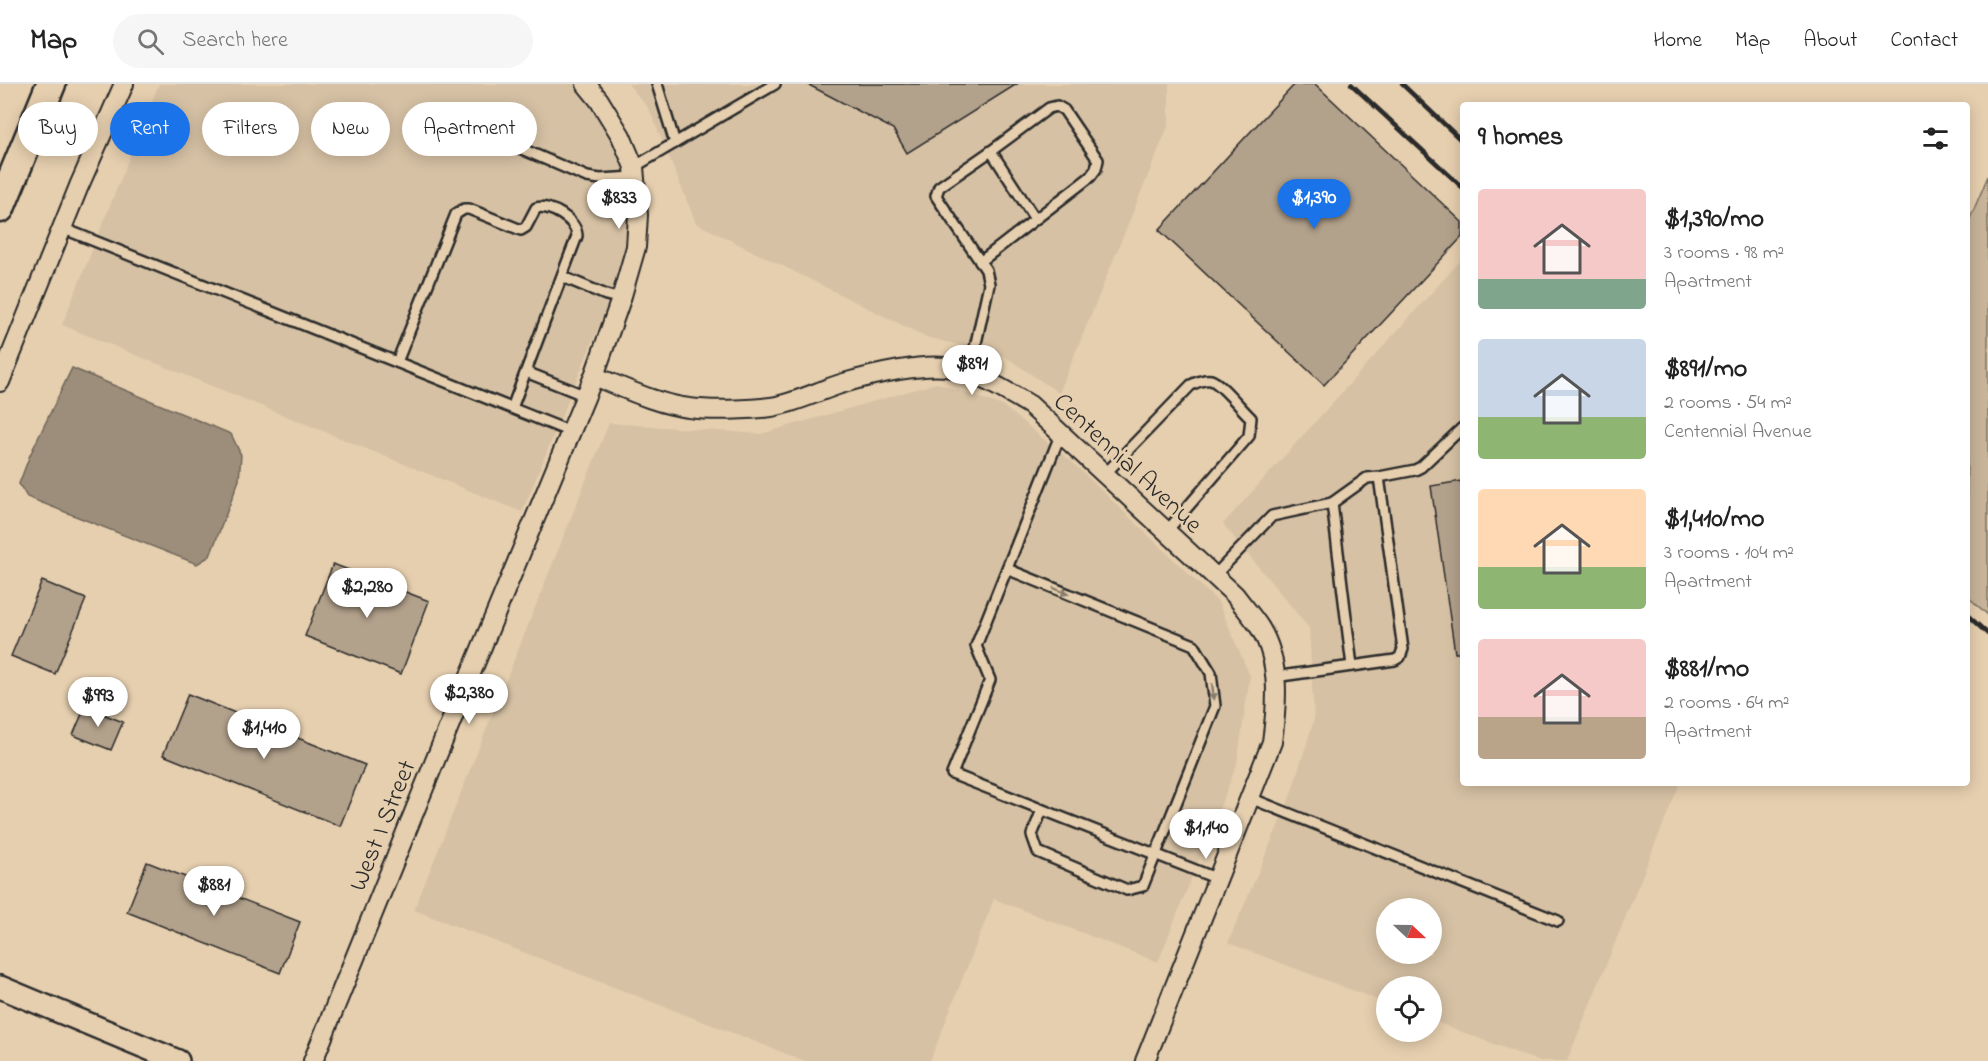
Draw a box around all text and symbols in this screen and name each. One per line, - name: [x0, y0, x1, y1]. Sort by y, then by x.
- search box: [113, 14, 533, 68]
- text: Map: [30, 21, 77, 62]
- icon: search: [134, 25, 167, 58]
- text: Search here: [182, 25, 288, 57]
- text: Home: [1653, 26, 1702, 56]
- text: Map: [1735, 26, 1770, 56]
- text: About: [1803, 26, 1857, 56]
- text: Contact: [1890, 26, 1958, 56]
- chip: Buy: [18, 102, 98, 156]
- chip: Rent: [110, 102, 190, 156]
- chip: Filters: [202, 102, 299, 156]
- chip: New: [311, 102, 390, 156]
- chip: Apartment: [402, 102, 537, 156]
- text: 9 homes: [1478, 119, 1563, 157]
- icon: filters: [1919, 122, 1952, 155]
- pin: $833: [583, 179, 655, 230]
- pin: $1,390: [1265, 179, 1363, 230]
- text: $833: [601, 184, 637, 213]
- text: $1,390: [1292, 184, 1336, 213]
- text: $1,390/mo: [1664, 201, 1764, 239]
- icon: home: [1526, 213, 1598, 285]
- text: 3 rooms · 98 m²: [1664, 239, 1784, 268]
- text: Apartment: [1664, 268, 1752, 297]
- pin: $891: [936, 345, 1008, 396]
- text: $891: [956, 350, 988, 379]
- text: $891/mo: [1664, 351, 1747, 389]
- icon: home: [1526, 363, 1598, 435]
- street label: Centennial Avenue: [1044, 385, 1210, 544]
- text: 2 rooms · 54 m²: [1664, 389, 1792, 418]
- text: Centennial Avenue: [1664, 418, 1812, 447]
- text: $1,410/mo: [1664, 501, 1764, 539]
- icon: home: [1526, 513, 1598, 585]
- text: 3 rooms · 104 m²: [1664, 539, 1794, 568]
- pin: $2,280: [318, 568, 416, 619]
- text: Apartment: [1664, 568, 1752, 597]
- text: $2,280: [341, 573, 393, 602]
- one-way arrow: [1052, 587, 1070, 596]
- text: $881/mo: [1664, 651, 1749, 689]
- icon: home: [1526, 663, 1598, 735]
- pin: $2,380: [420, 674, 518, 725]
- pin: $993: [62, 677, 134, 728]
- text: $2,380: [444, 679, 494, 708]
- text: $993: [82, 682, 114, 711]
- one-way arrow: [1208, 682, 1218, 701]
- text: 2 rooms · 64 m²: [1664, 689, 1789, 718]
- pin: $1,410: [215, 709, 313, 760]
- text: $1,410: [241, 714, 287, 743]
- text: Apartment: [1664, 718, 1752, 747]
- street label: West I Street: [340, 755, 427, 897]
- pin: $1,140: [1157, 809, 1255, 860]
- text: $1,140: [1183, 814, 1229, 843]
- pin: $881: [178, 866, 250, 917]
- text: $881: [197, 871, 231, 900]
- north arrow: [1376, 898, 1442, 964]
- map controls: [1376, 898, 1442, 1042]
- button: locate: [1376, 976, 1442, 1042]

